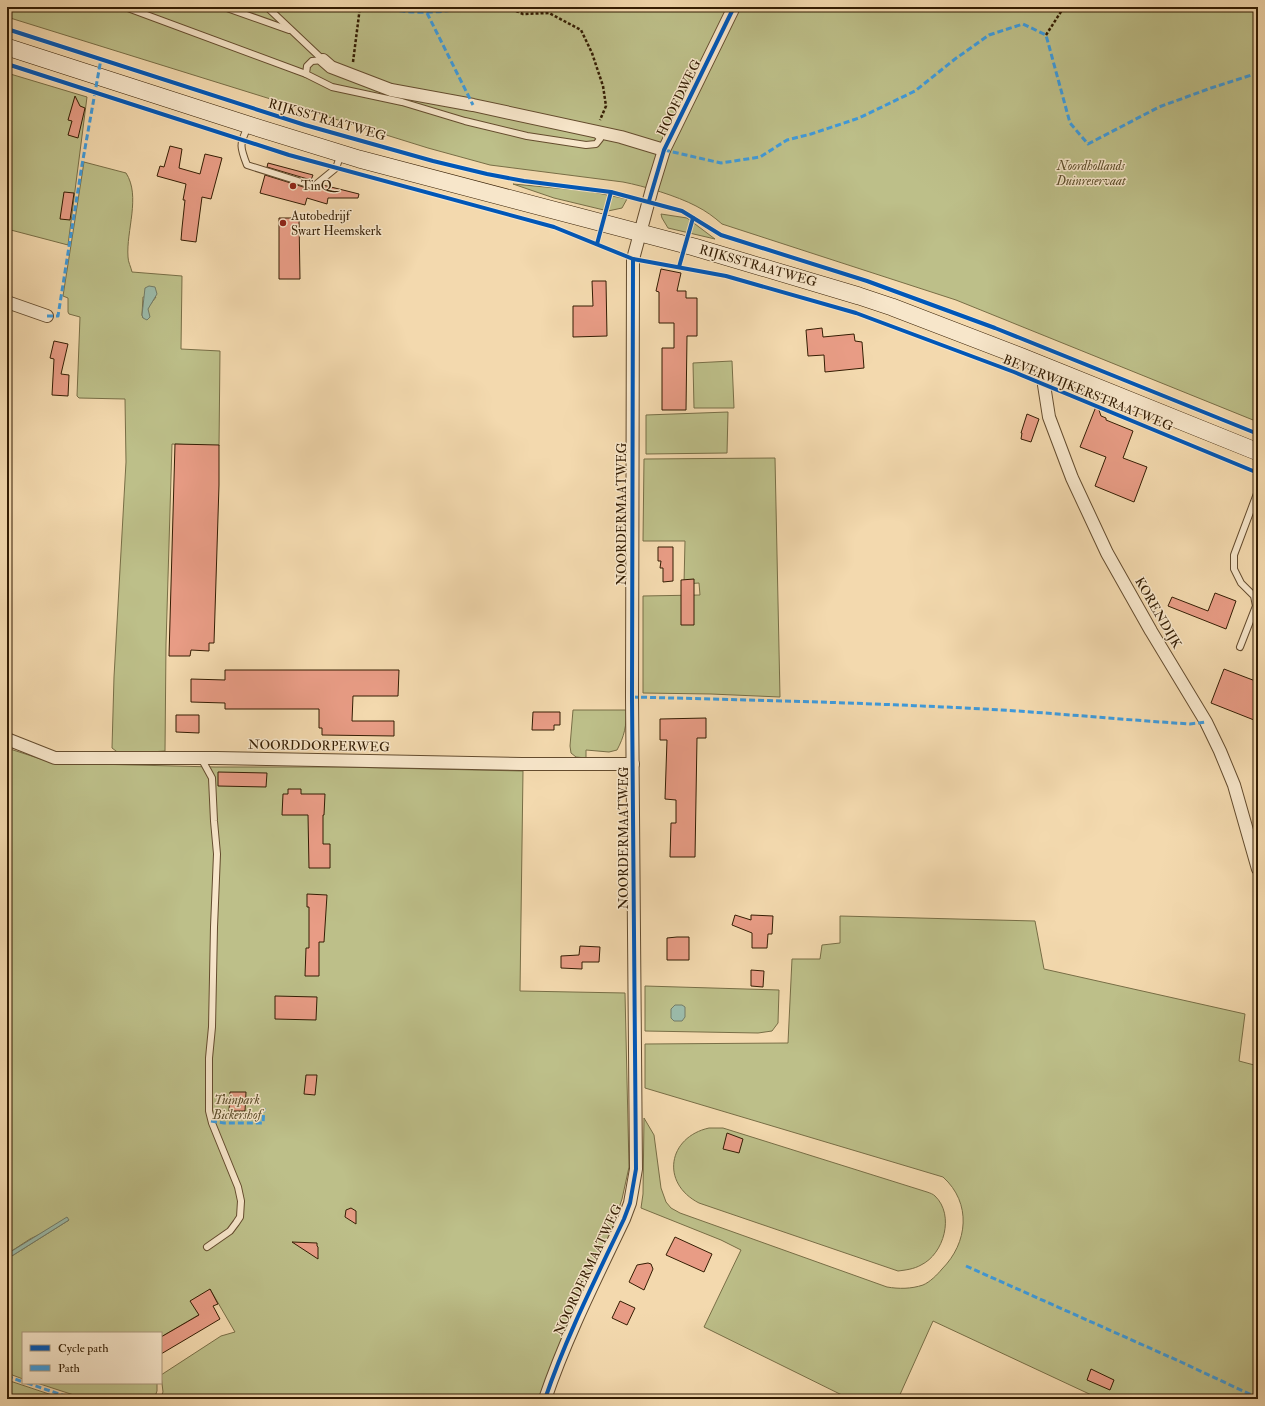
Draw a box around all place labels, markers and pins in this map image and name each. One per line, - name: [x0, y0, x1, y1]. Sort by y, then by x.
- place label: TinQ: [301, 178, 340, 194]
- marker: TinQ: [288, 181, 298, 191]
- place label: Autobedrijf Swart Heemskerk: [290, 208, 382, 239]
- marker: Autobedrijf Swart Heemskerk: [278, 218, 288, 228]

